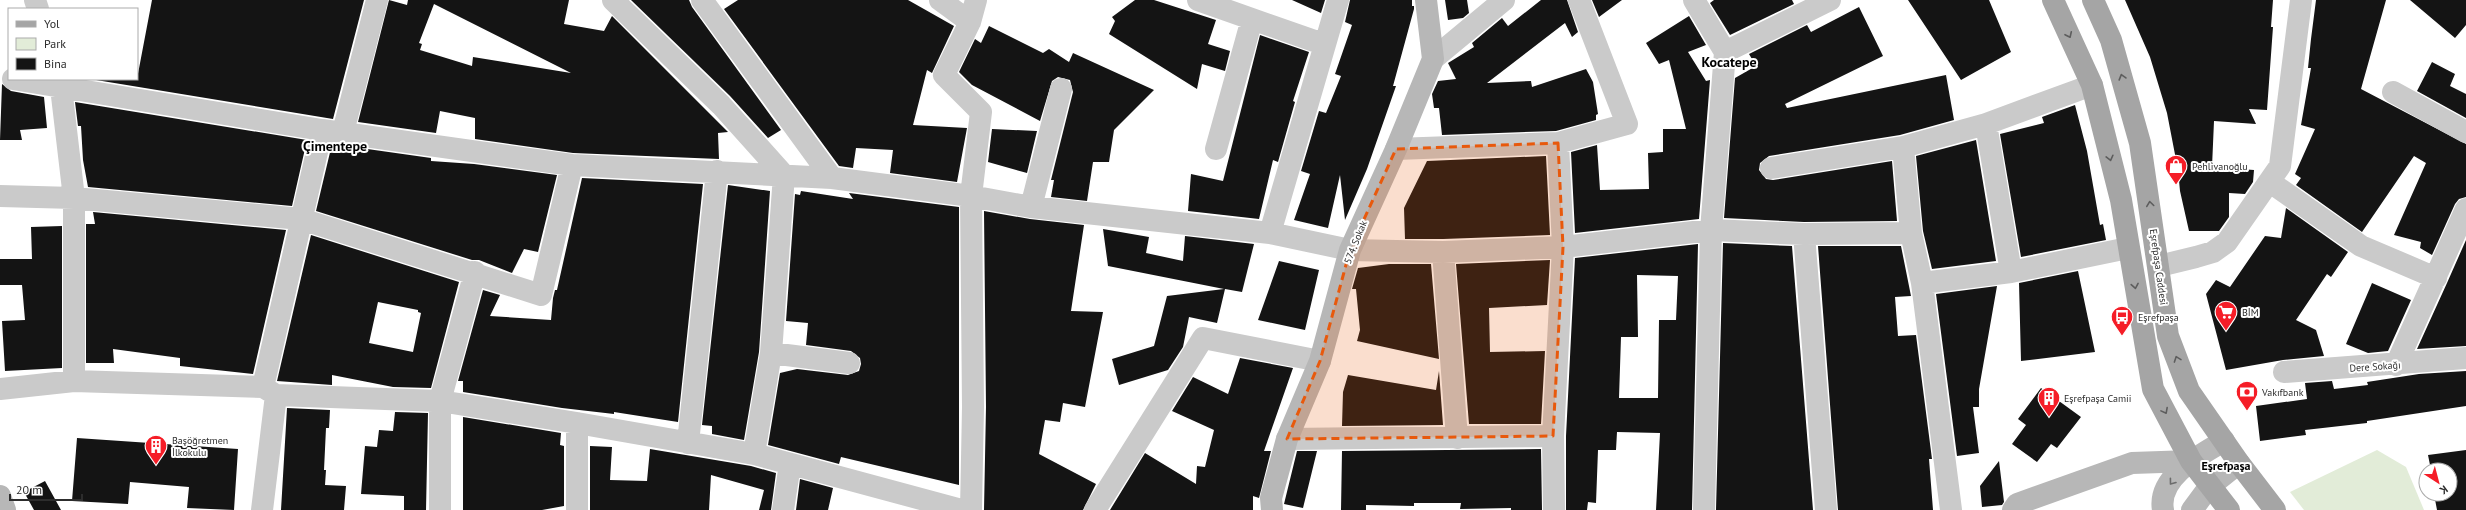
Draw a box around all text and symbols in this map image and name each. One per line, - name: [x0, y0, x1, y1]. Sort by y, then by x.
- legend: [8, 8, 138, 80]
- text: Yol: [44, 16, 60, 31]
- one-way arrow: [2064, 31, 2072, 39]
- text: Park: [44, 36, 66, 51]
- district label: Kocatepe: [1701, 53, 1757, 71]
- text: Bina: [44, 56, 67, 71]
- one-way arrow: [2118, 74, 2127, 81]
- district label: Çimentepe: [303, 137, 367, 155]
- shop icon: Pehlivanoğlu: [2163, 153, 2189, 186]
- one-way arrow: [2106, 155, 2114, 161]
- place label: Pehlivanoğlu: [2192, 160, 2248, 173]
- one-way arrow: [2146, 201, 2154, 207]
- street label: 574. Sokak: [1341, 218, 1370, 266]
- street label: Eşrefpaşa Caddesi: [2147, 228, 2170, 306]
- one-way arrow: [2130, 283, 2138, 289]
- supermarket icon: BİM: [2213, 299, 2239, 332]
- bus stop icon: Eşrefpaşa: [2109, 304, 2135, 337]
- place label: BİM: [2242, 306, 2259, 319]
- place label: Eşrefpaşa: [2138, 311, 2179, 324]
- one-way arrow: [2173, 356, 2182, 363]
- street label: Dere Sokağı: [2349, 358, 2401, 375]
- bank icon: Vakıfbank: [2234, 379, 2260, 412]
- building icon: Eşrefpaşa Camii: [2036, 385, 2062, 418]
- place label: Vakıfbank: [2261, 386, 2304, 399]
- place label: Eşrefpaşa Camii: [2064, 392, 2131, 405]
- one-way arrow: [2160, 407, 2168, 414]
- building icon: Başöğretmen İlkokulu: [143, 433, 169, 466]
- place label: Başöğretmen İlkokulu: [172, 434, 228, 459]
- district label: Eşrefpaşa: [2202, 458, 2251, 473]
- north arrow: [2418, 462, 2458, 502]
- scale bar: [10, 476, 82, 502]
- one-way arrow: [2169, 477, 2176, 484]
- text: 20 m: [16, 482, 42, 497]
- text: K: [2437, 482, 2451, 498]

